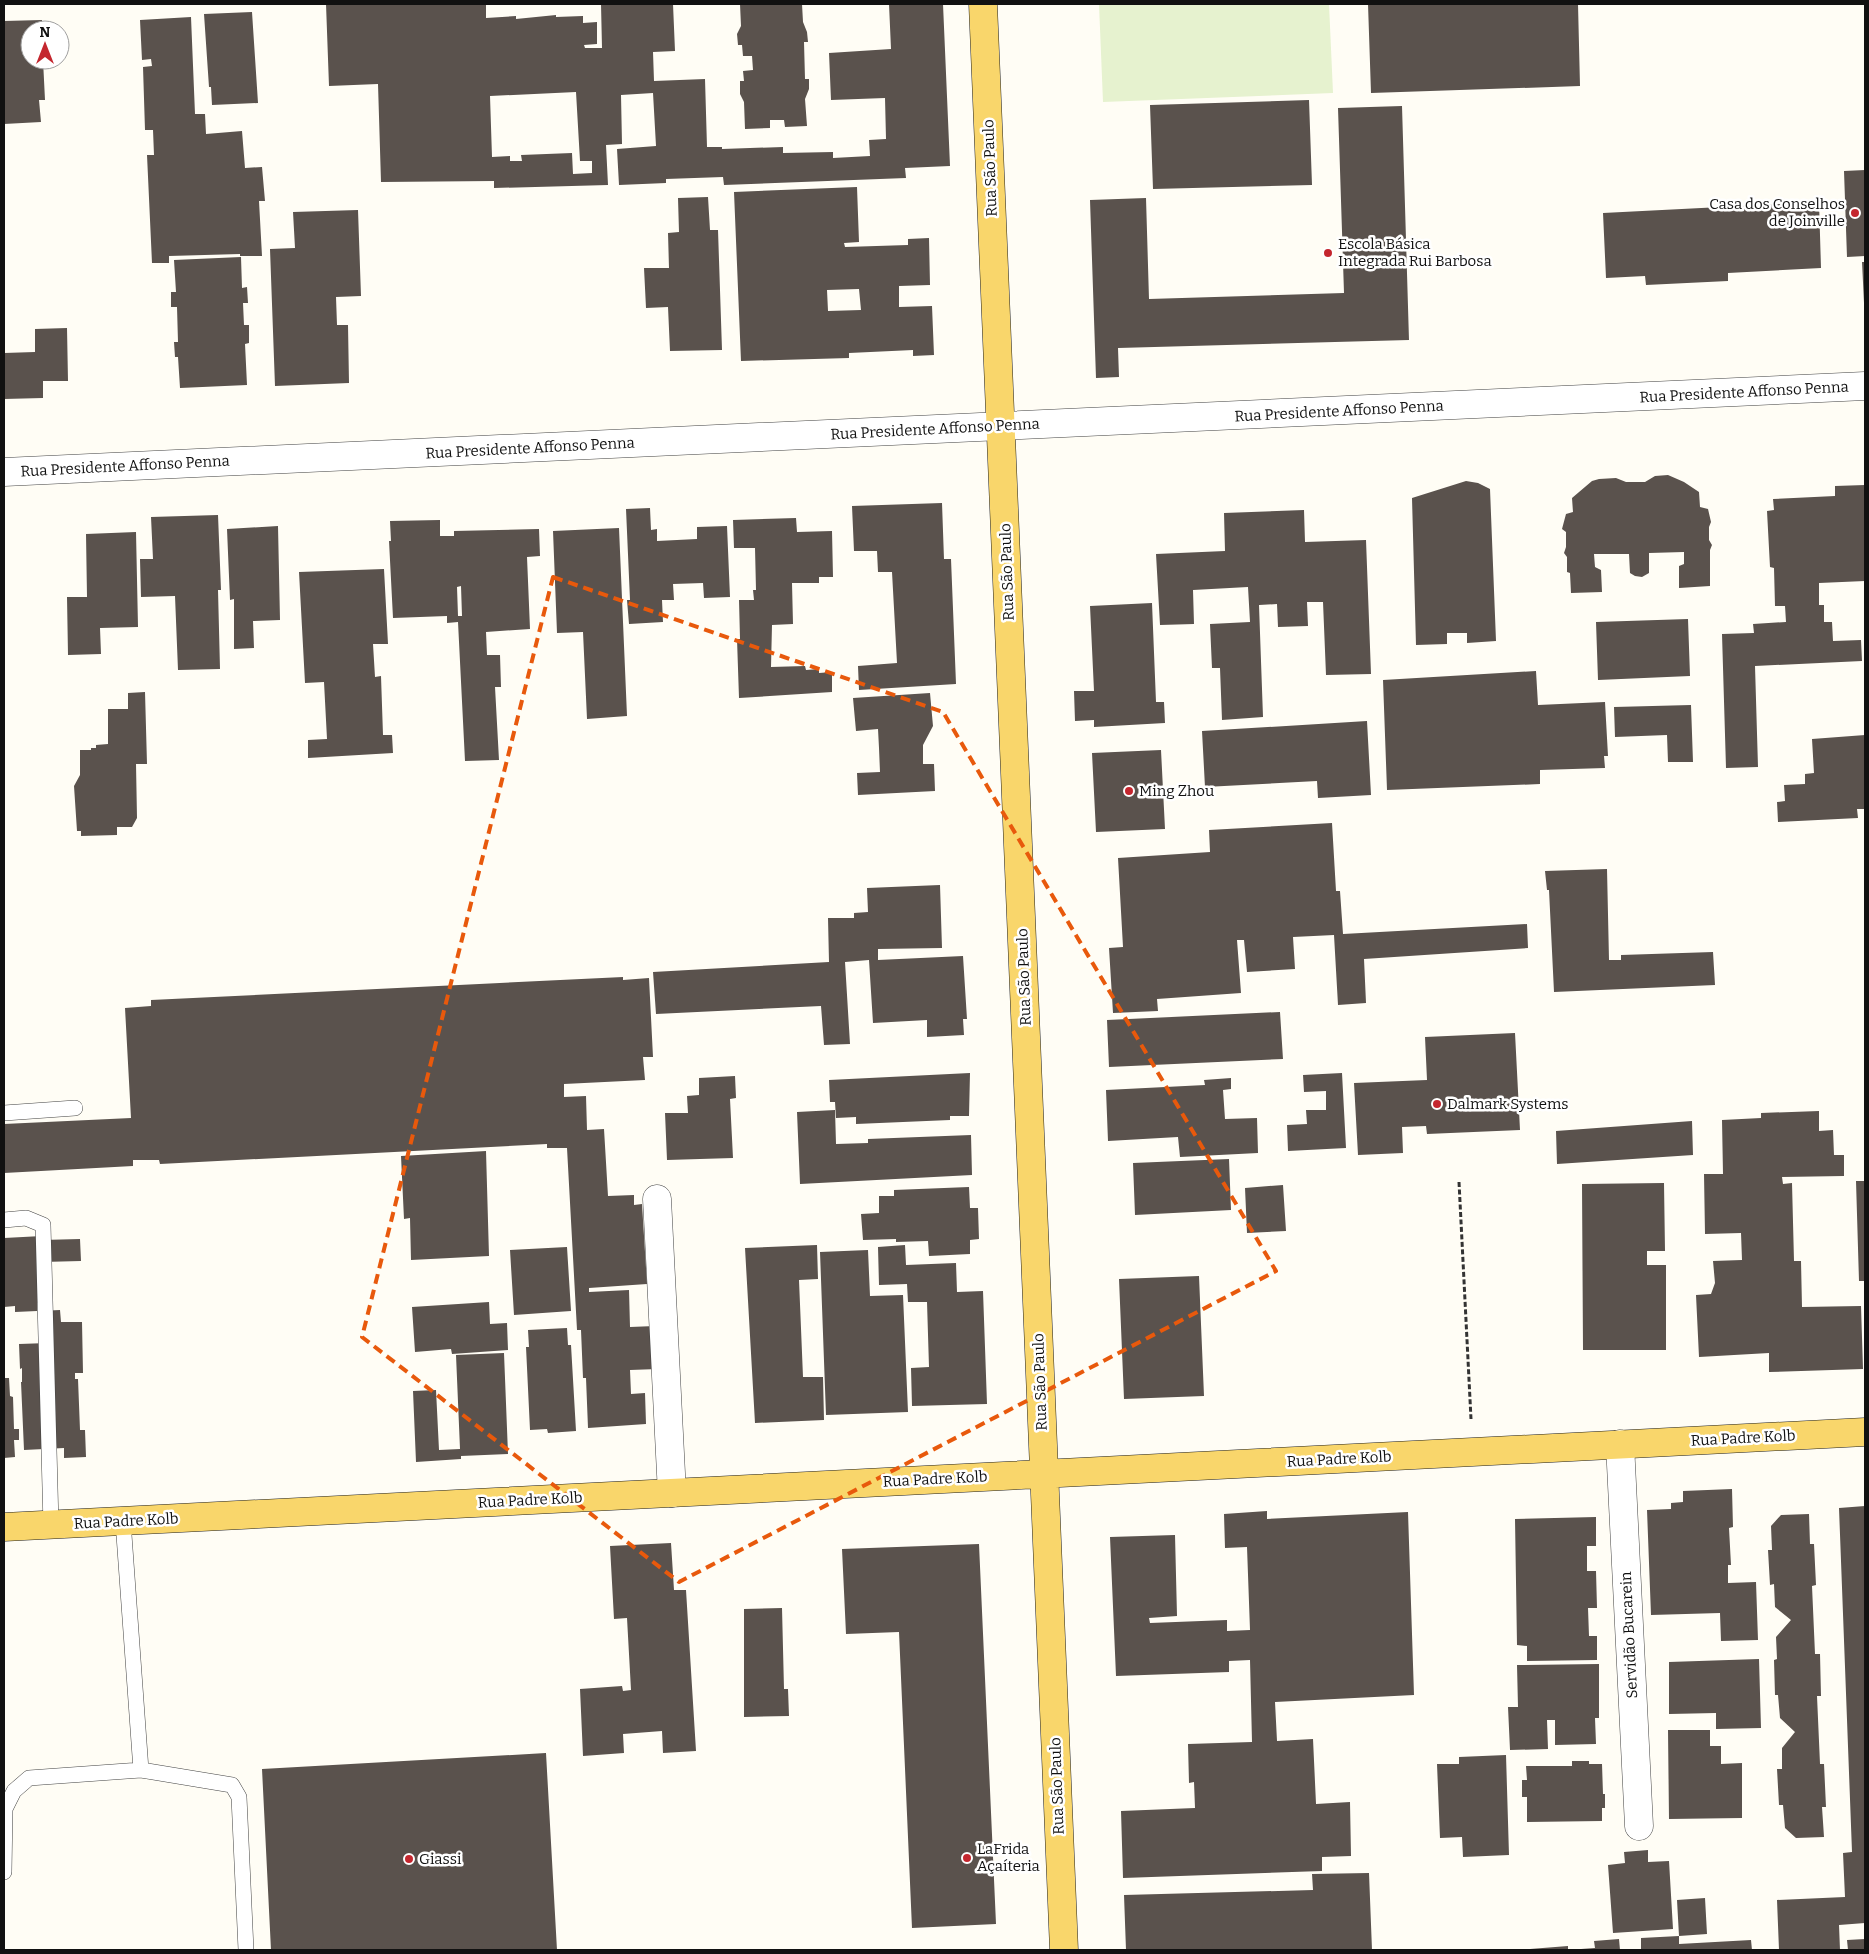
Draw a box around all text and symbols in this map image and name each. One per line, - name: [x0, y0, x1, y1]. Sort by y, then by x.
- north arrow: [20, 20, 70, 70]
- text: N: [40, 24, 51, 41]
- street label: Rua São Paulo: [979, 119, 1001, 217]
- place label: Casa dos Conselhos de Joinville: [1709, 195, 1845, 230]
- marker: Casa dos Conselhos de Joinville: [1849, 207, 1861, 219]
- place label: Escola Básica Integrada Rui Barbosa: [1338, 235, 1492, 270]
- marker: Escola Básica Integrada Rui Barbosa: [1322, 247, 1334, 259]
- street label: Rua Presidente Affonso Penna: [1639, 378, 1849, 406]
- street label: Rua Presidente Affonso Penna: [1234, 397, 1444, 425]
- street label: Rua Presidente Affonso Penna: [830, 415, 1040, 443]
- street label: Rua Presidente Affonso Penna: [425, 434, 635, 462]
- street label: Rua Presidente Affonso Penna: [20, 452, 230, 480]
- street label: Rua São Paulo: [996, 523, 1018, 621]
- place label: Ming Zhou: [1139, 782, 1214, 800]
- marker: Ming Zhou: [1123, 785, 1135, 797]
- street label: Rua São Paulo: [1013, 928, 1035, 1026]
- place label: Dalmark Systems: [1447, 1095, 1569, 1113]
- marker: Dalmark Systems: [1431, 1098, 1443, 1110]
- street label: Rua São Paulo: [1029, 1333, 1051, 1431]
- street label: Rua Padre Kolb: [1690, 1426, 1796, 1450]
- street label: Rua Padre Kolb: [1286, 1447, 1392, 1471]
- street label: Rua Padre Kolb: [882, 1467, 988, 1491]
- street label: Rua Padre Kolb: [477, 1488, 583, 1512]
- street label: Rua Padre Kolb: [73, 1509, 179, 1533]
- street label: Servidão Bucarein: [1617, 1570, 1641, 1699]
- street label: Rua São Paulo: [1046, 1737, 1068, 1835]
- place label: LaFrida Açaíteria: [977, 1840, 1040, 1875]
- place label: Giassi: [419, 1850, 462, 1868]
- marker: LaFrida Açaíteria: [961, 1852, 973, 1864]
- marker: Giassi: [403, 1853, 415, 1865]

